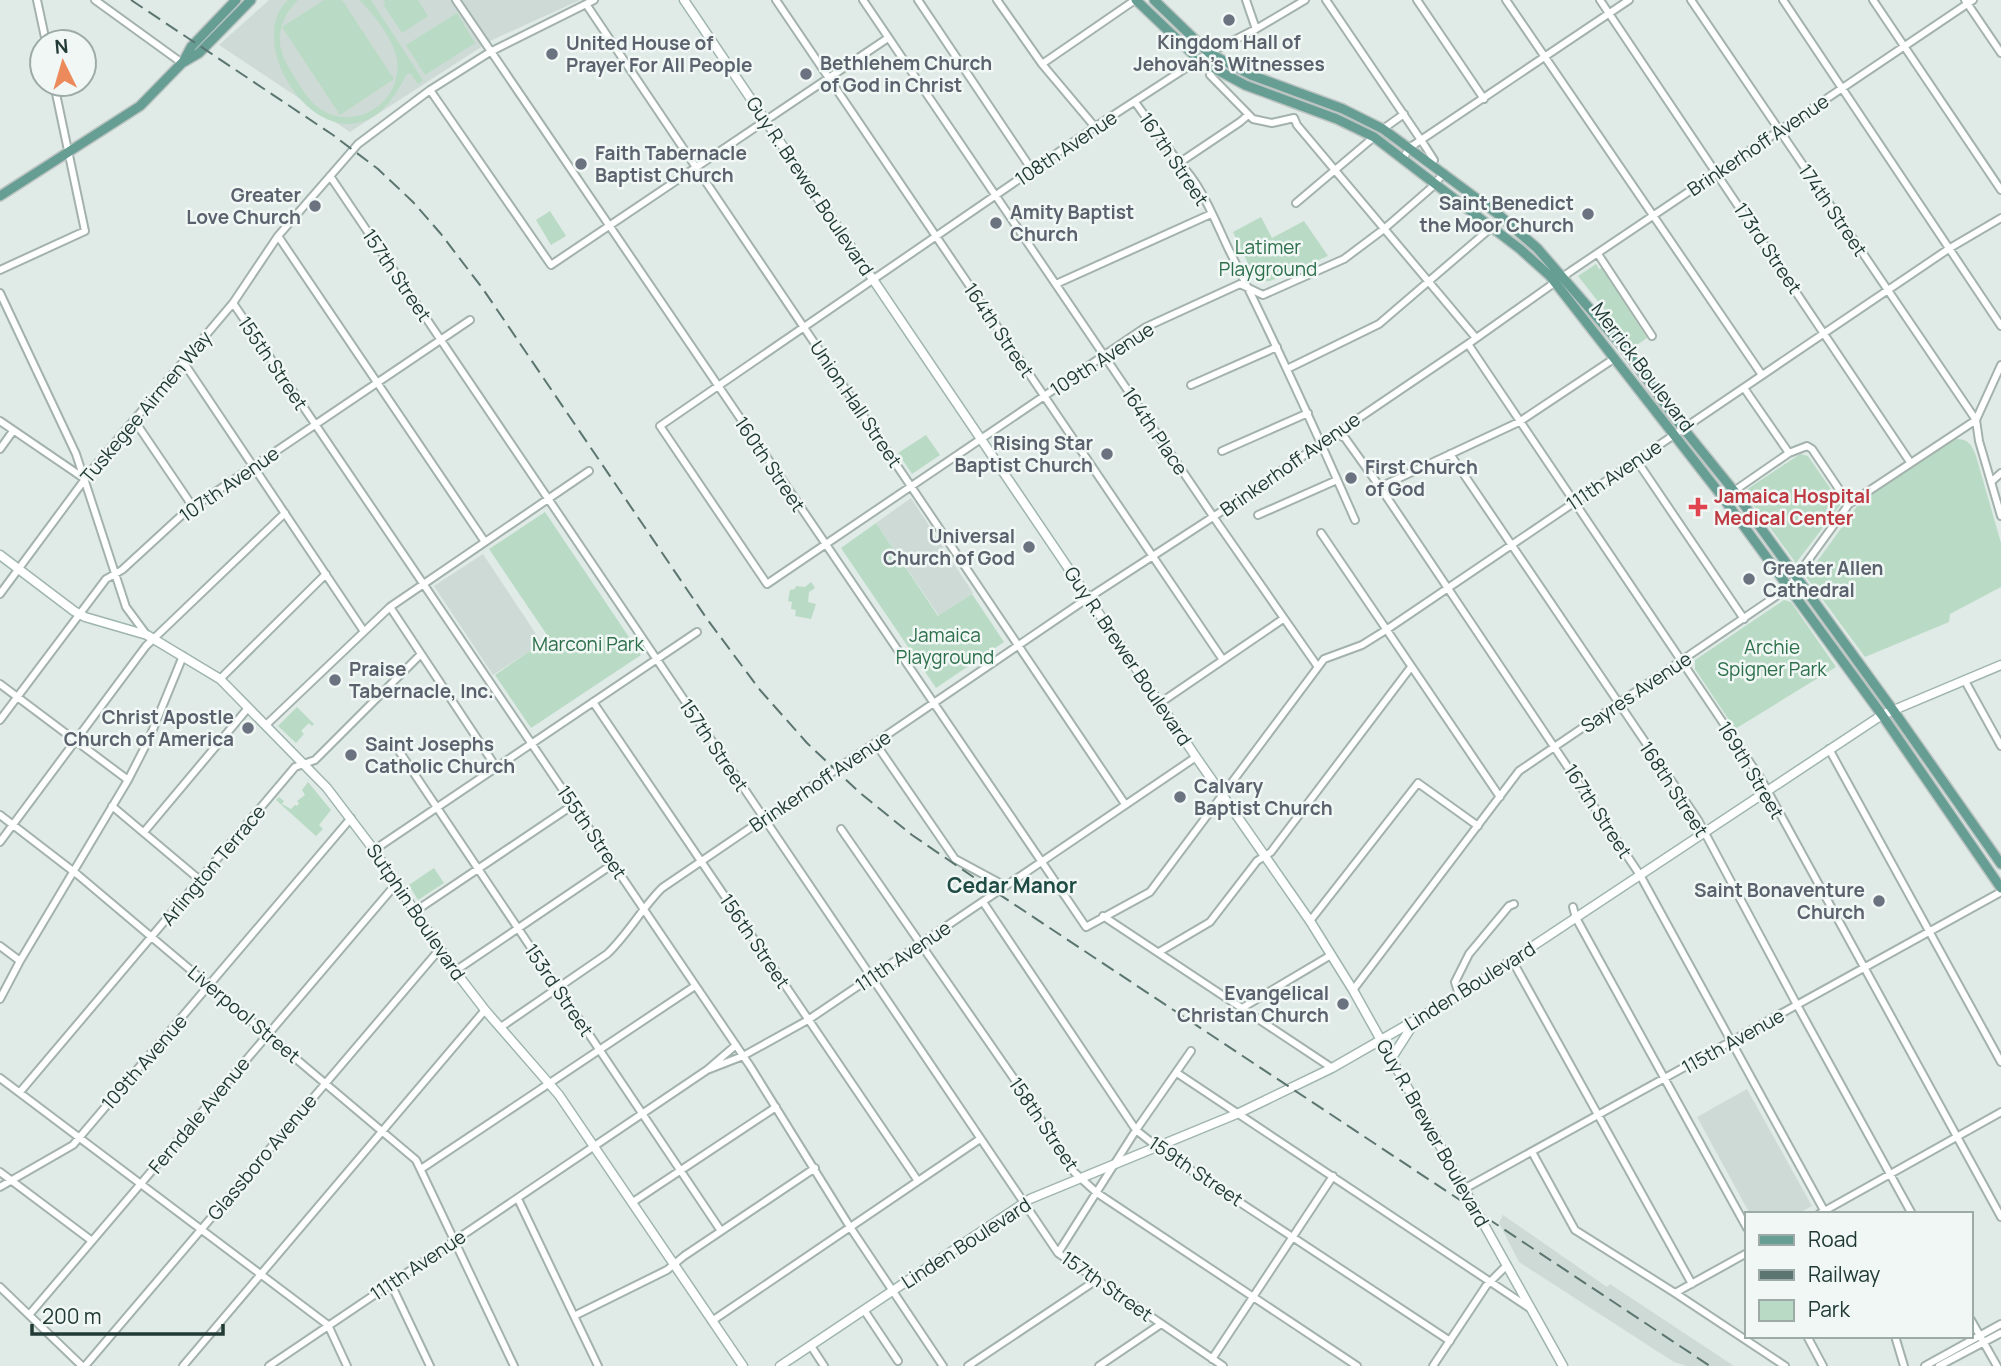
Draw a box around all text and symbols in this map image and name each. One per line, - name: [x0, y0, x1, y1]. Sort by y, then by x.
- marker: Kingdom Hall of Jehovah's Witnesses: [1221, 12, 1237, 28]
- north arrow: [28, 28, 98, 98]
- place label: Kingdom Hall of Jehovah's Witnesses: [1133, 29, 1325, 77]
- place label: United House of Prayer For All People: [566, 30, 753, 78]
- text: N: [54, 33, 69, 60]
- marker: United House of Prayer For All People: [544, 46, 560, 62]
- place label: Bethlehem Church of God in Christ: [820, 50, 992, 98]
- marker: Bethlehem Church of God in Christ: [798, 66, 814, 82]
- street label: Brinkerhoff Avenue: [1682, 88, 1834, 202]
- street label: Guy R. Brewer Boulevard: [740, 91, 880, 281]
- street label: 108th Avenue: [1010, 104, 1122, 192]
- street label: 167th Street: [1133, 107, 1215, 211]
- place label: Faith Tabernacle Baptist Church: [595, 140, 747, 188]
- marker: Faith Tabernacle Baptist Church: [573, 156, 589, 172]
- street label: 174th Street: [1793, 159, 1873, 261]
- place label: Greater Love Church: [186, 182, 301, 230]
- place label: Saint Benedict the Moor Church: [1420, 190, 1574, 238]
- street label: 173rd Street: [1728, 197, 1808, 299]
- marker: Greater Love Church: [307, 198, 323, 214]
- place label: Amity Baptist Church: [1010, 199, 1134, 247]
- marker: Saint Benedict the Moor Church: [1580, 206, 1596, 222]
- marker: Amity Baptist Church: [988, 215, 1004, 231]
- street label: 157th Street: [356, 224, 438, 326]
- park label: Latimer Playground: [1219, 234, 1317, 282]
- street label: 164th Street: [958, 278, 1040, 382]
- street label: Merrick Boulevard: [1586, 297, 1700, 437]
- street label: 155th Street: [232, 311, 314, 415]
- street label: 109th Avenue: [1045, 316, 1159, 402]
- street label: Tuskegee Airmen Way: [75, 325, 217, 489]
- street label: Union Hall Street: [804, 336, 908, 472]
- street label: 164th Place: [1116, 382, 1194, 480]
- street label: Brinkerhoff Avenue: [1215, 406, 1365, 522]
- street label: 160th Street: [729, 411, 811, 517]
- place label: Rising Star Baptist Church: [954, 430, 1093, 478]
- street label: 111th Avenue: [1561, 433, 1667, 517]
- street label: 107th Avenue: [174, 440, 284, 528]
- marker: Rising Star Baptist Church: [1099, 446, 1115, 462]
- place label: First Church of God: [1365, 454, 1478, 502]
- marker: First Church of God: [1343, 470, 1359, 486]
- place label: Jamaica Hospital Medical Center: [1714, 483, 1870, 531]
- marker: Jamaica Hospital Medical Center: [1688, 497, 1708, 517]
- place label: Universal Church of God: [883, 523, 1015, 571]
- marker: Universal Church of God: [1021, 539, 1037, 555]
- place label: Greater Allen Cathedral: [1763, 555, 1883, 603]
- street label: Guy R. Brewer Boulevard: [1058, 561, 1198, 751]
- marker: Greater Allen Cathedral: [1741, 571, 1757, 587]
- park label: Jamaica Playground: [896, 622, 994, 670]
- park label: Marconi Park: [532, 631, 645, 657]
- park label: Archie Spigner Park: [1717, 634, 1827, 682]
- street label: Sayres Avenue: [1576, 645, 1696, 739]
- place label: Praise Tabernacle, Inc.: [349, 656, 494, 704]
- marker: Praise Tabernacle, Inc.: [327, 672, 343, 688]
- street label: 157th Street: [673, 694, 755, 796]
- place label: Christ Apostle Church of America: [64, 704, 234, 752]
- street label: 169th Street: [1712, 716, 1790, 824]
- marker: Christ Apostle Church of America: [240, 720, 256, 736]
- street label: Brinkerhoff Avenue: [744, 724, 896, 838]
- place label: Saint Josephs Catholic Church: [365, 731, 515, 779]
- street label: 168th Street: [1633, 736, 1715, 842]
- marker: Saint Josephs Catholic Church: [343, 747, 359, 763]
- street label: 167th Street: [1558, 759, 1638, 863]
- place label: Calvary Baptist Church: [1194, 773, 1333, 821]
- street label: 155th Street: [551, 780, 633, 884]
- marker: Calvary Baptist Church: [1172, 789, 1188, 805]
- street label: Arlington Terrace: [155, 799, 271, 931]
- street label: Sutphin Boulevard: [361, 839, 471, 985]
- district label: Cedar Manor: [947, 871, 1077, 899]
- place label: Saint Bonaventure Church: [1694, 877, 1865, 925]
- street label: 156th Street: [714, 889, 796, 993]
- marker: Saint Bonaventure Church: [1871, 893, 1887, 909]
- street label: 111th Avenue: [850, 914, 956, 998]
- street label: Linden Boulevard: [1400, 935, 1540, 1037]
- street label: 153rd Street: [518, 939, 600, 1041]
- street label: Liverpool Street: [182, 959, 306, 1069]
- place label: Evangelical Christan Church: [1177, 980, 1329, 1028]
- marker: Evangelical Christan Church: [1335, 996, 1351, 1012]
- street label: 115th Avenue: [1677, 1002, 1789, 1080]
- street label: 109th Avenue: [95, 1009, 193, 1115]
- street label: Guy R. Brewer Boulevard: [1370, 1034, 1496, 1232]
- street label: Ferndale Avenue: [143, 1051, 255, 1179]
- street label: 158th Street: [1003, 1072, 1085, 1176]
- street label: Glassboro Avenue: [201, 1088, 323, 1226]
- street label: 159th Street: [1144, 1130, 1248, 1212]
- street label: Linden Boulevard: [896, 1191, 1036, 1295]
- legend: [1745, 1212, 1973, 1338]
- street label: 111th Avenue: [365, 1223, 471, 1307]
- text: Road: [1808, 1225, 1858, 1253]
- street label: 157th Street: [1056, 1245, 1158, 1327]
- text: Railway: [1808, 1260, 1880, 1288]
- scale bar: [32, 1292, 222, 1336]
- text: Park: [1808, 1295, 1850, 1323]
- text: 200 m: [42, 1302, 102, 1330]

